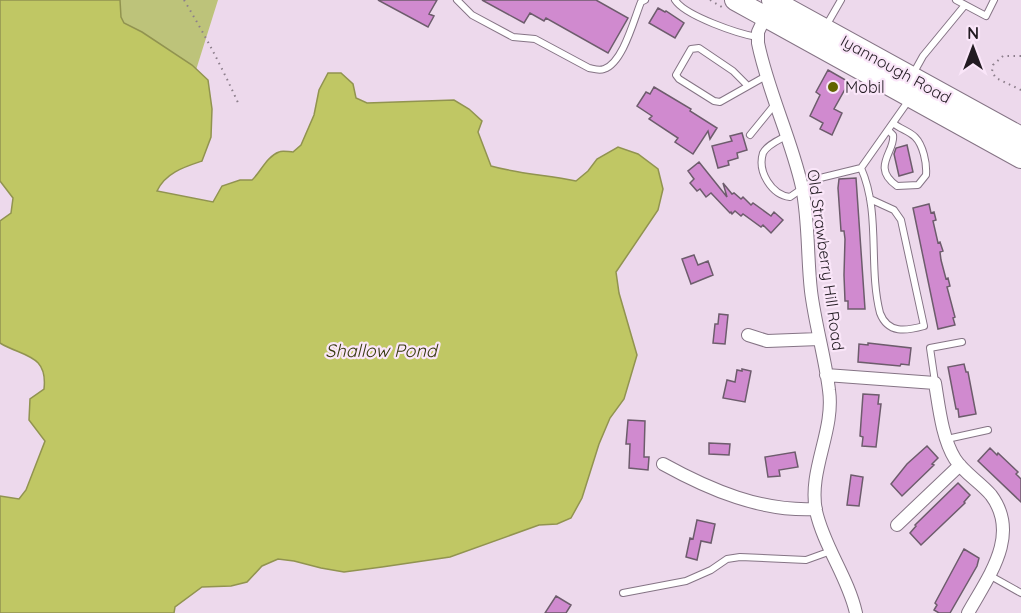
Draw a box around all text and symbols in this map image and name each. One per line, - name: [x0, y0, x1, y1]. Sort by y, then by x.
- north arrow: [943, 18, 1003, 78]
- text: N: [967, 23, 979, 43]
- street label: Iyannough Road: [837, 30, 955, 108]
- place label: Mobil: [845, 77, 885, 97]
- marker: Mobil: [826, 80, 840, 94]
- street label: Old Strawberry Hill Road: [803, 168, 849, 352]
- water label: Shallow Pond: [325, 339, 439, 362]

